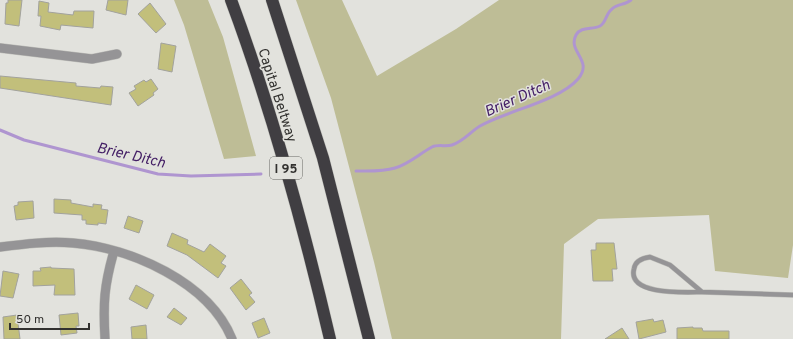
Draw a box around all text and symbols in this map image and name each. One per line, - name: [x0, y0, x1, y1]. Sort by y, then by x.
- street label: Capital Beltway: [253, 46, 300, 145]
- water label: Brier Ditch: [482, 77, 553, 122]
- water label: Brier Ditch: [95, 139, 167, 174]
- road number: I 95: [270, 157, 302, 179]
- scale bar: [10, 305, 89, 331]
- text: 50 m: [16, 312, 44, 328]

